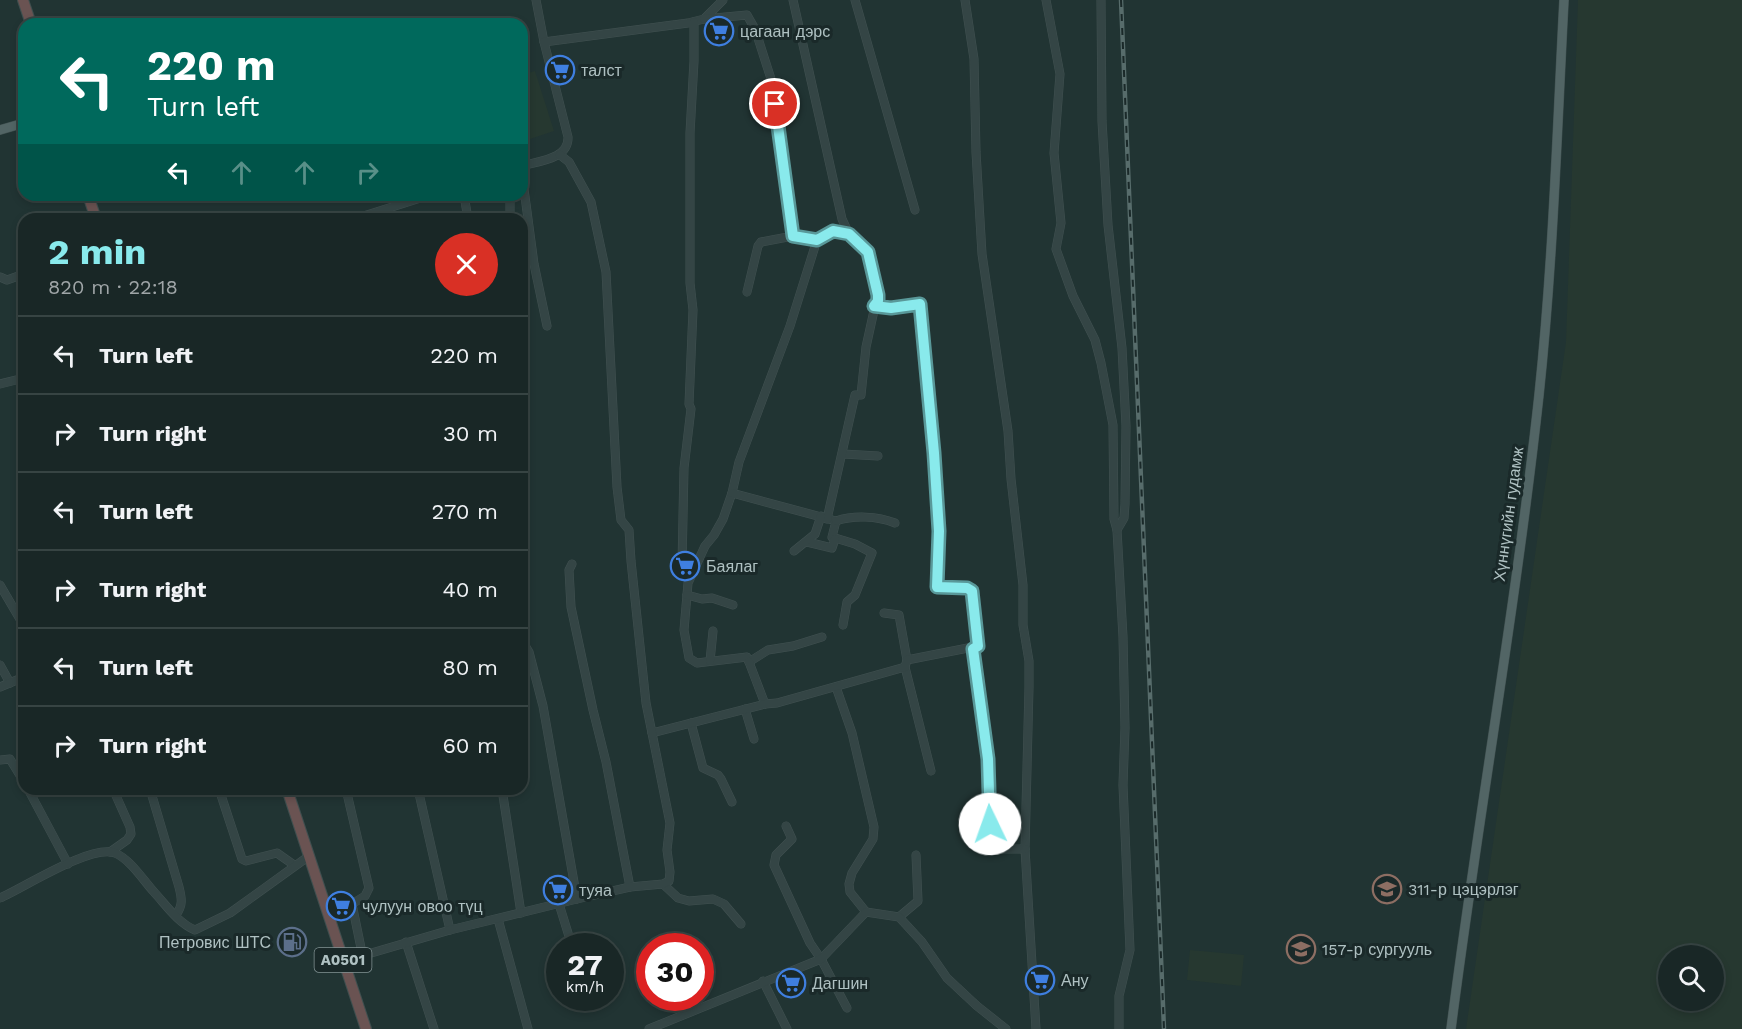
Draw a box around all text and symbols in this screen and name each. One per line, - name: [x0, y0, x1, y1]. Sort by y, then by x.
- supermarket icon: цагаан дэрс: [703, 15, 735, 47]
- place label: цагаан дэрс: [740, 22, 830, 41]
- text: 220 m: [147, 41, 276, 90]
- icon: left: [48, 42, 126, 120]
- supermarket icon: талст: [544, 54, 576, 86]
- place label: талст: [581, 61, 622, 80]
- pin: [749, 78, 800, 129]
- icon: arrive: [758, 87, 791, 120]
- text: Turn left: [147, 91, 259, 123]
- icon: left: [162, 156, 195, 189]
- icon: ahead: [225, 156, 258, 189]
- icon: ahead: [288, 156, 321, 189]
- icon: right: [351, 156, 384, 189]
- text: 2 min: [48, 231, 146, 273]
- button: close: [435, 233, 498, 296]
- text: 820 m · 22:18: [48, 275, 178, 299]
- icon: left: [48, 339, 81, 372]
- text: Turn left: [99, 343, 193, 368]
- text: 220 m: [430, 343, 498, 368]
- icon: right: [48, 417, 81, 450]
- text: Turn right: [99, 421, 206, 446]
- text: 30 m: [443, 421, 498, 446]
- street label: Хүннүгийн гудамж: [1490, 445, 1527, 583]
- icon: left: [48, 495, 81, 528]
- text: Turn left: [99, 499, 193, 524]
- text: 270 m: [432, 499, 498, 524]
- supermarket icon: Баялаг: [669, 550, 701, 582]
- place label: Баялаг: [706, 557, 758, 576]
- icon: right: [48, 573, 81, 606]
- text: Turn right: [99, 577, 206, 602]
- text: 40 m: [442, 577, 498, 602]
- icon: left: [48, 651, 81, 684]
- text: Turn left: [99, 655, 193, 680]
- text: 80 m: [442, 655, 498, 680]
- icon: right: [48, 729, 81, 762]
- text: Turn right: [99, 733, 206, 758]
- text: 60 m: [442, 733, 498, 758]
- position arrow: [958, 792, 1022, 856]
- school or university icon: 311-р цэцэрлэг: [1371, 873, 1403, 905]
- supermarket icon: туяа: [542, 874, 574, 906]
- place label: 311-р цэцэрлэг: [1408, 880, 1519, 899]
- place label: туяа: [579, 881, 612, 900]
- supermarket icon: чулуун овоо түц: [325, 890, 357, 922]
- place label: чулуун овоо түц: [362, 897, 483, 916]
- fuel station icon: Петровис ШТС: [276, 926, 308, 958]
- place label: Петровис ШТС: [159, 933, 271, 952]
- speed limit sign: 30: [636, 933, 714, 1011]
- school or university icon: 157-р сургууль: [1285, 933, 1317, 965]
- place label: 157-р сургууль: [1322, 940, 1432, 959]
- map controls: [1658, 945, 1724, 1011]
- button: search: [1658, 945, 1724, 1011]
- text: 27: [567, 947, 603, 982]
- road number: A0501: [314, 948, 372, 972]
- supermarket icon: Ану: [1024, 964, 1056, 996]
- supermarket icon: Дагшин: [775, 967, 807, 999]
- place label: Ану: [1061, 971, 1089, 990]
- place label: Дагшин: [812, 974, 868, 993]
- text: km/h: [566, 978, 604, 996]

